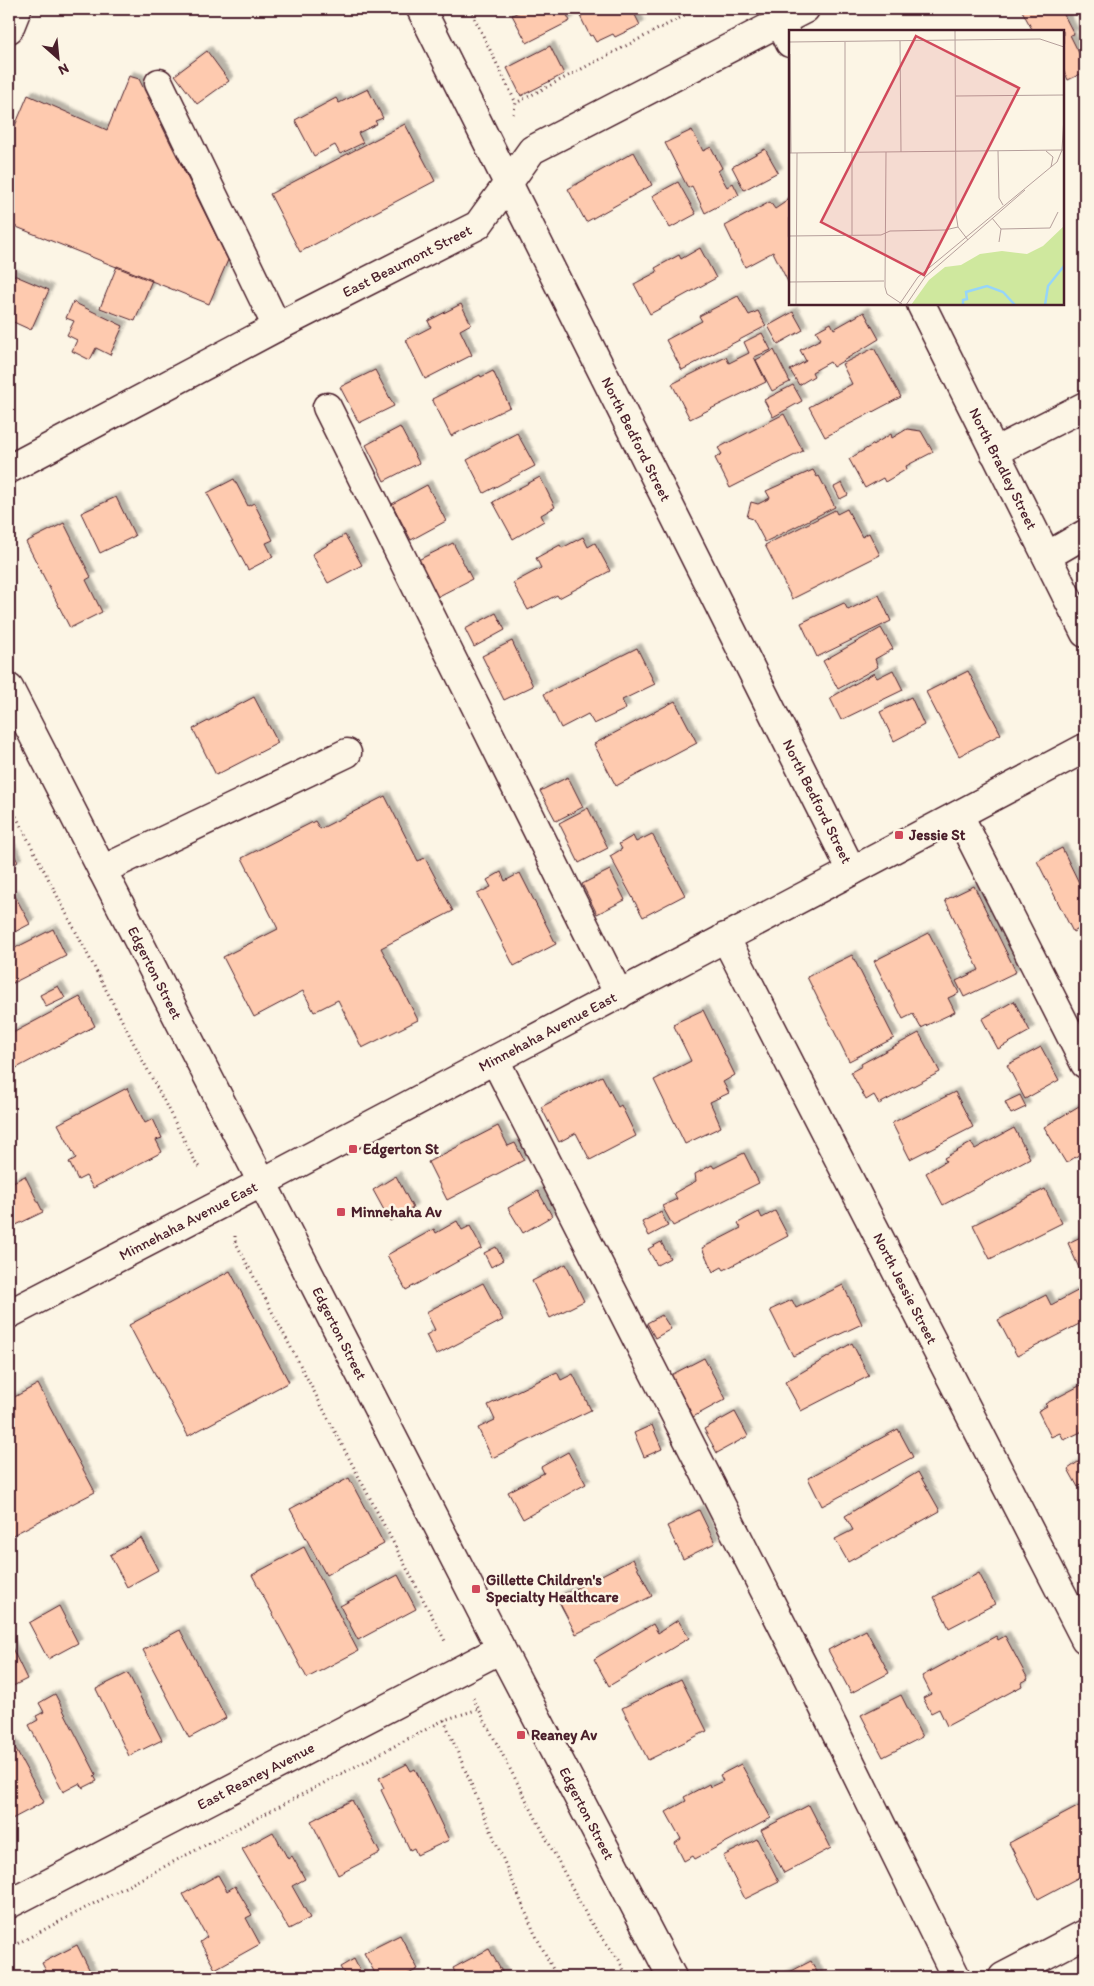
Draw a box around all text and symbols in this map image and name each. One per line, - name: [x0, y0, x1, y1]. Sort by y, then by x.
- inset map: [789, 30, 1064, 305]
- north arrow: [32, 32, 82, 82]
- text: N: [56, 59, 72, 79]
- street label: East Beaumont Street: [339, 221, 475, 301]
- street label: North Bedford Street: [598, 374, 675, 505]
- street label: North Bradley Street: [965, 405, 1041, 533]
- street label: North Bedford Street: [779, 736, 856, 867]
- place label: Jessie St: [908, 826, 966, 844]
- marker: Jessie St: [893, 829, 905, 841]
- street label: Edgerton Street: [124, 923, 186, 1023]
- street label: Minnehaha Avenue East: [475, 988, 620, 1076]
- place label: Edgerton St: [363, 1140, 439, 1159]
- marker: Edgerton St: [347, 1143, 359, 1155]
- street label: Minnehaha Avenue East: [116, 1177, 261, 1264]
- place label: Minnehaha Av: [351, 1203, 442, 1221]
- marker: Minnehaha Av: [335, 1206, 347, 1218]
- street label: North Jessie Street: [869, 1230, 941, 1347]
- street label: Edgerton Street: [308, 1284, 371, 1383]
- place label: Gillette Children's Specialty Healthcare: [486, 1571, 619, 1607]
- marker: Gillette Children's Specialty Healthcare: [470, 1583, 482, 1595]
- place label: Reaney Av: [531, 1726, 597, 1745]
- marker: Reaney Av: [515, 1729, 527, 1741]
- street label: East Reaney Avenue: [194, 1738, 318, 1814]
- street label: Edgerton Street: [555, 1764, 618, 1863]

